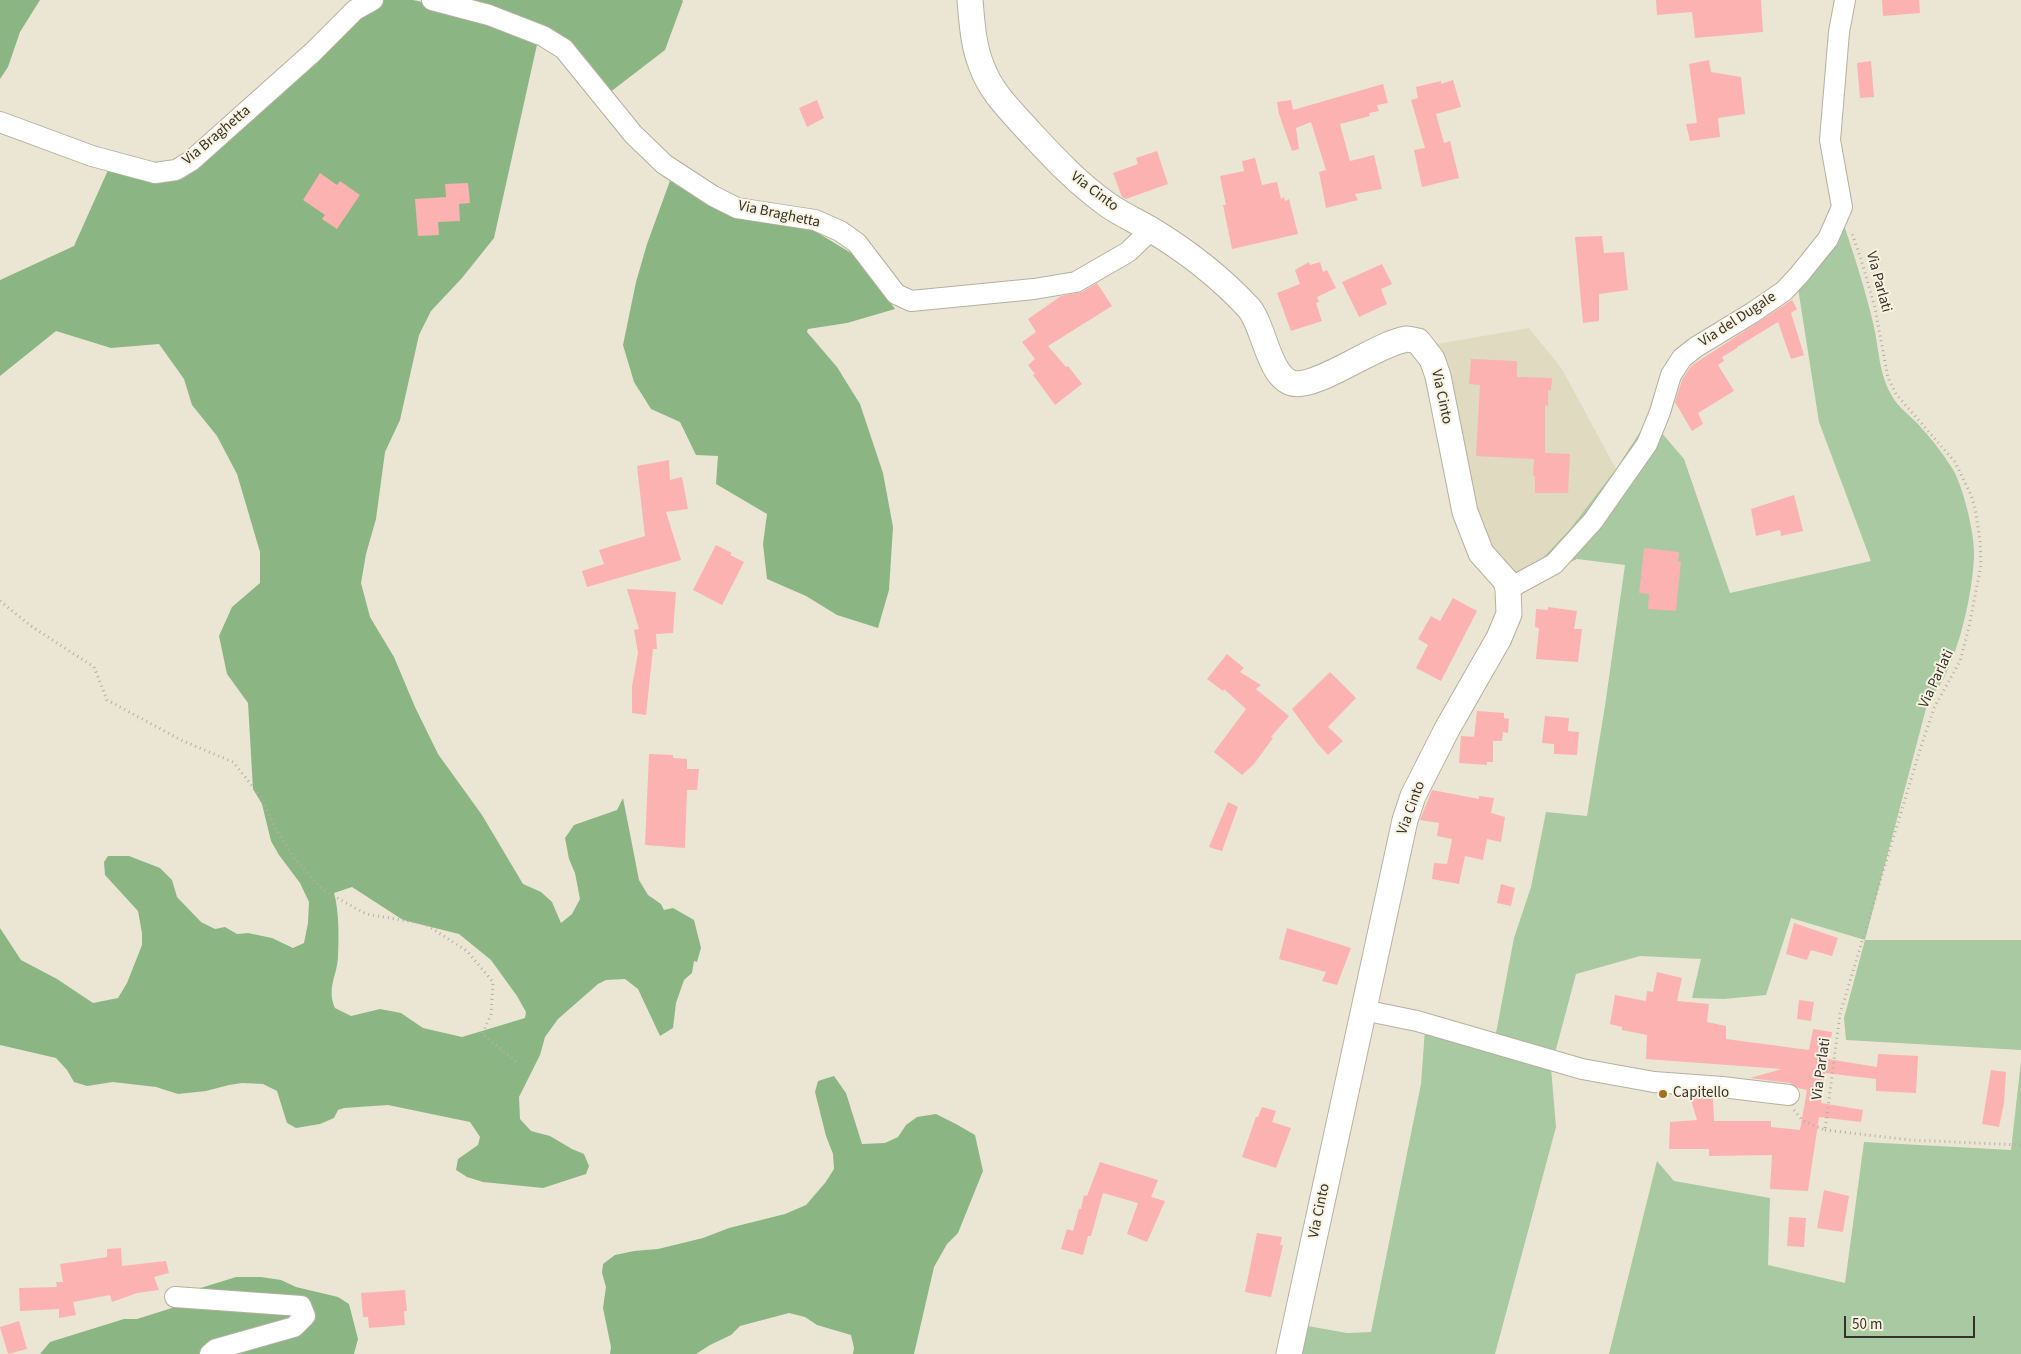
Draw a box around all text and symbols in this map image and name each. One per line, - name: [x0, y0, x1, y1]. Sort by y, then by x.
- street label: Via Braghetta: [179, 102, 255, 170]
- street label: Via Cinto: [1066, 168, 1122, 216]
- street label: Via Braghetta: [736, 198, 822, 232]
- street label: Via Parlati: [1861, 249, 1895, 315]
- street label: Via del Dugale: [1696, 288, 1780, 352]
- street label: Via Cinto: [1426, 368, 1456, 426]
- street label: Via Parlati: [1916, 647, 1958, 711]
- street label: Via Cinto: [1394, 779, 1430, 837]
- street label: Via Parlati: [1809, 1037, 1835, 1101]
- place label: Capitello: [1673, 1085, 1729, 1103]
- marker: Capitello: [1657, 1088, 1669, 1100]
- street label: Via Cinto: [1305, 1182, 1335, 1240]
- scale bar: [1846, 1306, 1977, 1338]
- text: 50 m: [1852, 1314, 1882, 1335]

